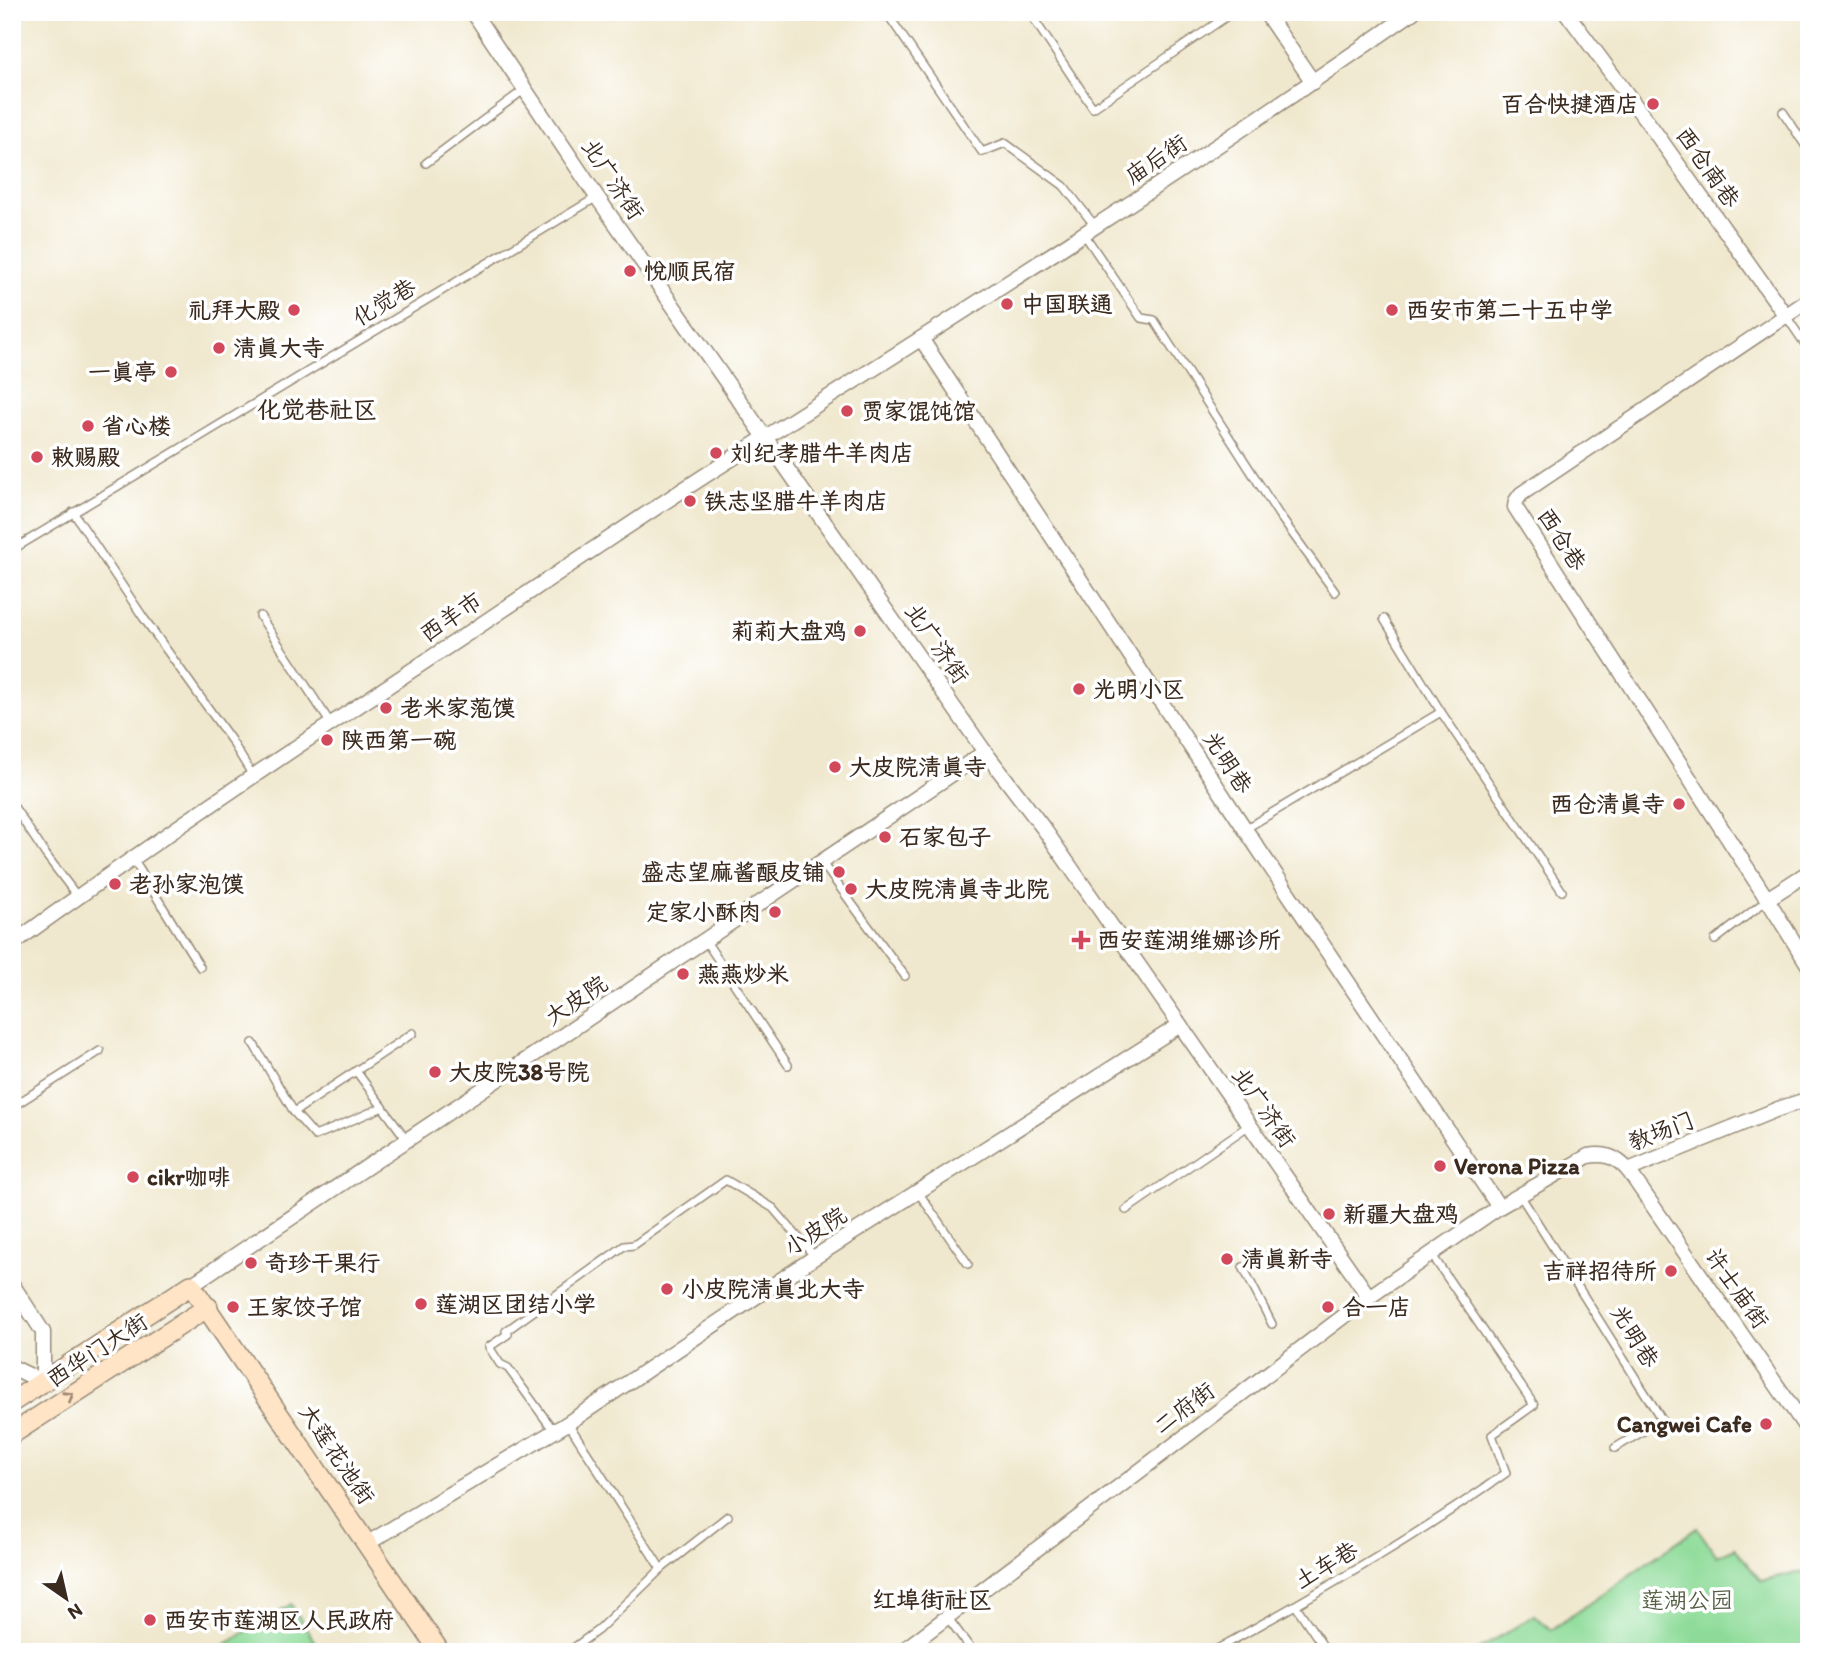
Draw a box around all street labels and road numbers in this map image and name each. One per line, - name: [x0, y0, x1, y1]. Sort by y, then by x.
- street label: 西仓南巷: [1670, 121, 1746, 214]
- street label: 庙后街: [1120, 128, 1192, 190]
- street label: 北广济街: [576, 133, 650, 225]
- street label: 化觉巷: [347, 272, 422, 332]
- street label: 西仓巷: [1531, 502, 1593, 576]
- street label: 西羊市: [415, 586, 487, 648]
- street label: 北广济街: [899, 597, 975, 689]
- street label: 光明巷: [1197, 725, 1259, 799]
- street label: 大皮院: [540, 969, 612, 1031]
- street label: 北广济街: [1226, 1061, 1302, 1153]
- street label: 教场门: [1624, 1106, 1698, 1156]
- street label: 小皮院: [778, 1200, 852, 1262]
- street label: 许士庙街: [1699, 1242, 1775, 1334]
- street label: 光明巷: [1605, 1299, 1666, 1374]
- street label: 西华门大街: [41, 1307, 153, 1393]
- street label: 二府街: [1148, 1376, 1220, 1440]
- street label: 大莲花池街: [293, 1399, 381, 1509]
- street label: 土车巷: [1289, 1535, 1364, 1595]

